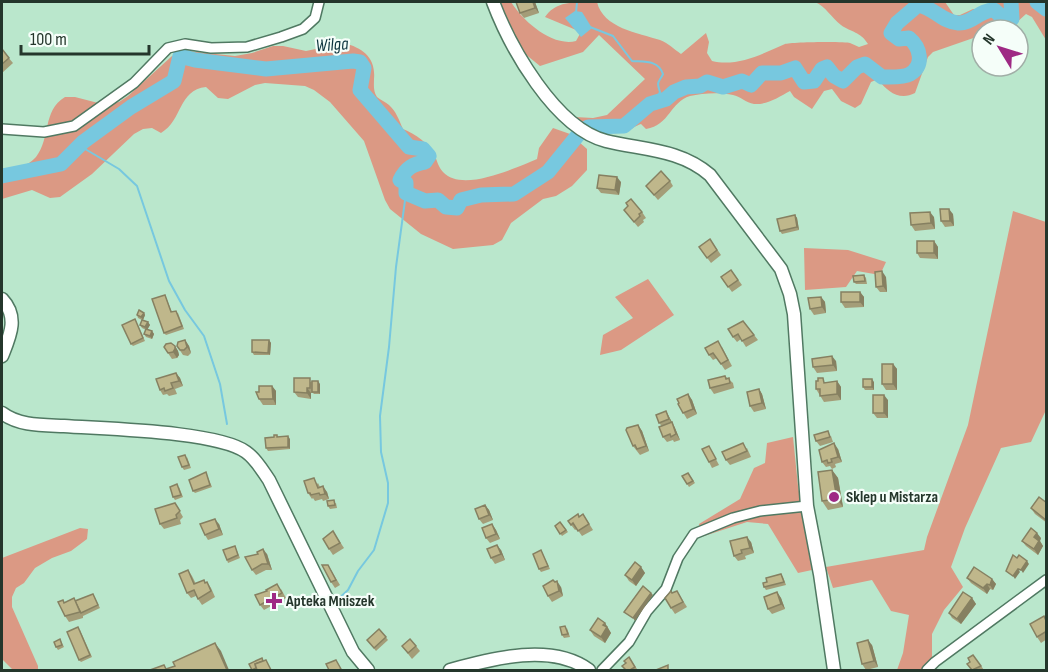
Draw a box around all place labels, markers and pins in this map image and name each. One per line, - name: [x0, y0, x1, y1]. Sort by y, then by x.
- place label: Sklep u Mistarza: [846, 488, 938, 507]
- marker: Sklep u Mistarza: [827, 490, 841, 504]
- place label: Apteka Mniszek: [285, 592, 375, 611]
- marker: Apteka Mniszek: [267, 594, 281, 608]

